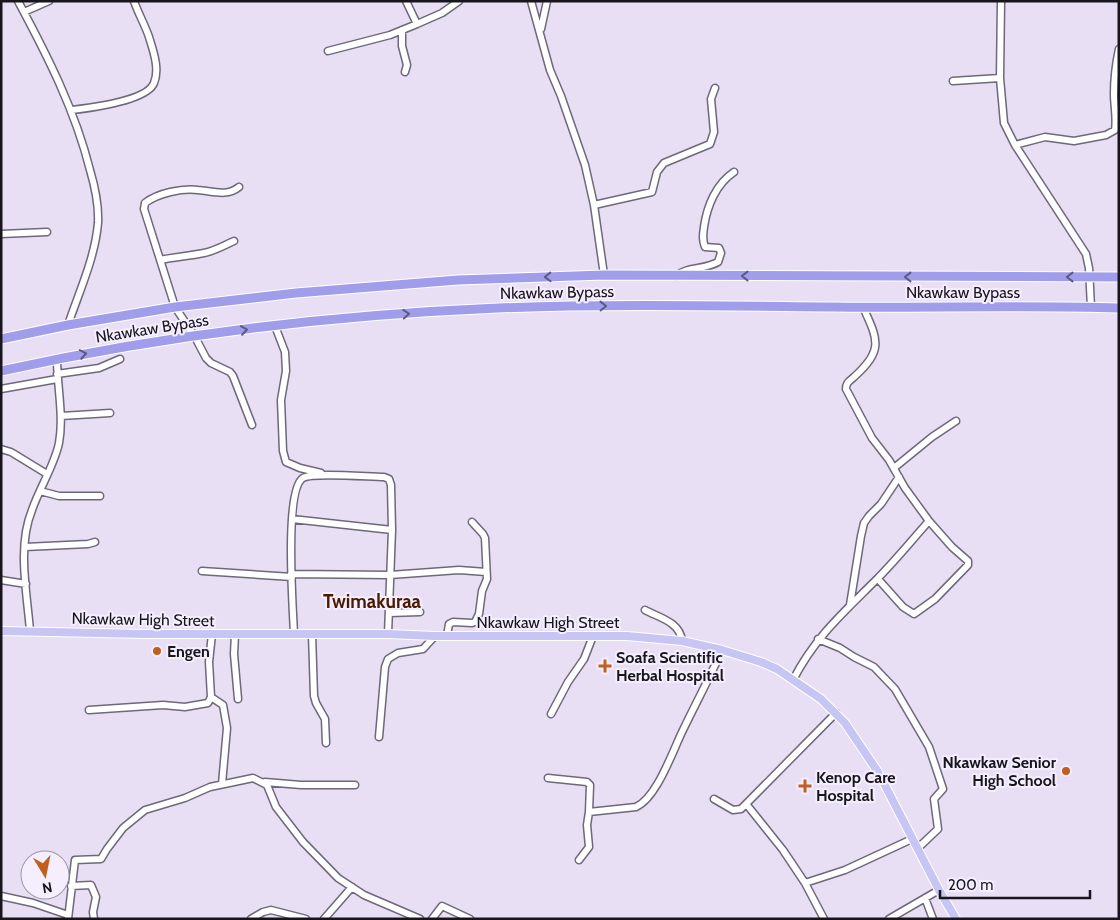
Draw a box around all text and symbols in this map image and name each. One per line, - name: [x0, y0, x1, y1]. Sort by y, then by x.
- one-way arrow: [741, 271, 748, 281]
- one-way arrow: [543, 272, 551, 282]
- one-way arrow: [903, 272, 911, 282]
- one-way arrow: [1066, 272, 1074, 282]
- street label: Nkawkaw Bypass: [500, 282, 615, 303]
- street label: Nkawkaw Bypass: [906, 283, 1020, 302]
- one-way arrow: [600, 301, 607, 311]
- one-way arrow: [402, 309, 410, 320]
- street label: Nkawkaw Bypass: [94, 310, 210, 347]
- one-way arrow: [240, 325, 248, 336]
- one-way arrow: [79, 350, 88, 360]
- district label: Twimakuraa: [323, 590, 422, 613]
- street label: Nkawkaw High Street: [71, 609, 215, 630]
- street label: Nkawkaw High Street: [477, 613, 620, 632]
- place label: Engen: [167, 642, 210, 661]
- marker: Engen: [151, 645, 163, 657]
- place label: Soafa Scientific Herbal Hospital: [616, 648, 724, 685]
- marker: Soafa Scientific Herbal Hospital: [598, 659, 612, 673]
- place label: Nkawkaw Senior High School: [943, 753, 1057, 790]
- marker: Nkawkaw Senior High School: [1060, 765, 1072, 777]
- place label: Kenop Care Hospital: [816, 768, 896, 805]
- marker: Kenop Care Hospital: [798, 779, 812, 793]
- north arrow: [20, 850, 70, 900]
- scale bar: [940, 868, 1090, 900]
- text: 200 m: [948, 876, 993, 894]
- text: N: [41, 878, 54, 898]

